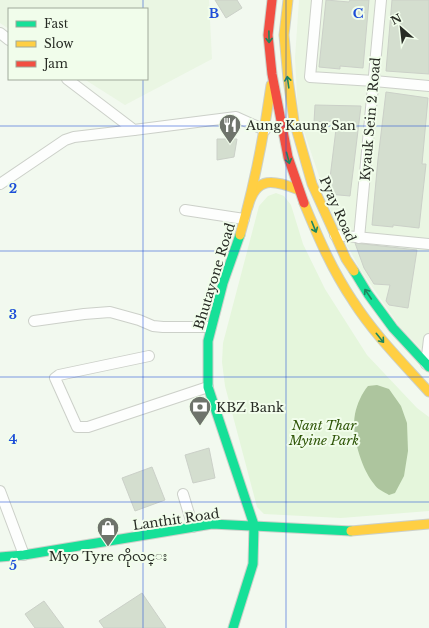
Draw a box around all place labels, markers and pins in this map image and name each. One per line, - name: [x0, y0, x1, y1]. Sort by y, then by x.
- restaurant icon: Aung Kaung San: [217, 112, 243, 145]
- place label: Aung Kaung San: [245, 117, 356, 134]
- bank icon: KBZ Bank: [187, 394, 213, 427]
- place label: KBZ Bank: [216, 399, 284, 416]
- shop icon: Myo Tyre ကိုလင္း: [95, 515, 121, 548]
- place label: Myo Tyre ကိုလင္း: [49, 548, 167, 567]

